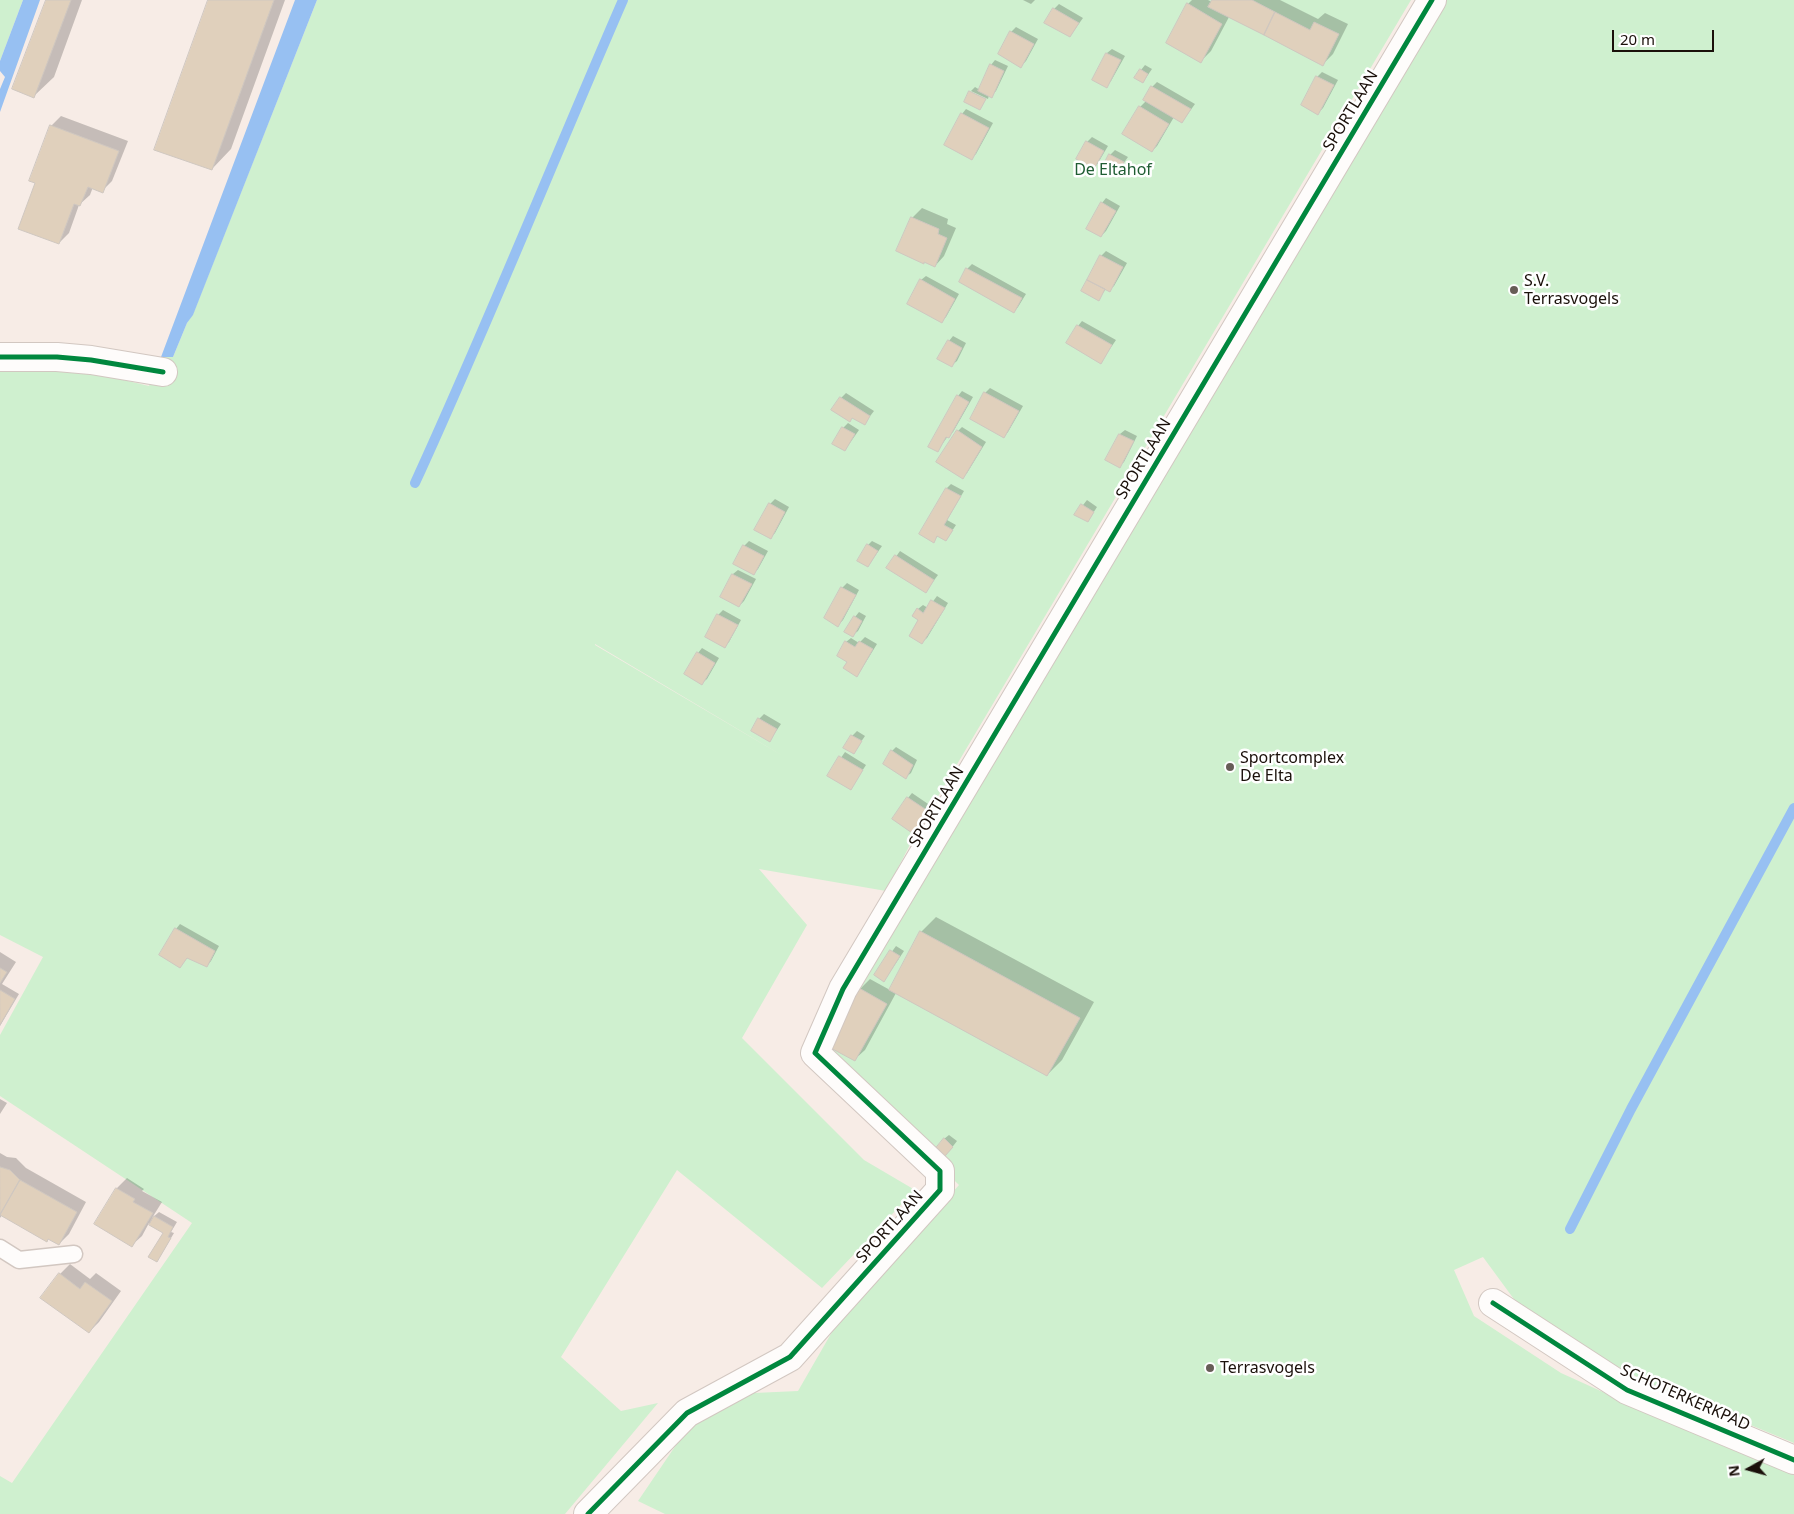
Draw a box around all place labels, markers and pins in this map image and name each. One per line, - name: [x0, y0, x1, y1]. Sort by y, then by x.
- place label: S.V. Terrasvogels: [1524, 271, 1619, 309]
- marker: S.V. Terrasvogels: [1508, 284, 1520, 296]
- place label: Sportcomplex De Elta: [1240, 748, 1344, 786]
- marker: Sportcomplex De Elta: [1224, 761, 1236, 773]
- place label: Terrasvogels: [1220, 1358, 1315, 1378]
- marker: Terrasvogels: [1204, 1362, 1216, 1374]

